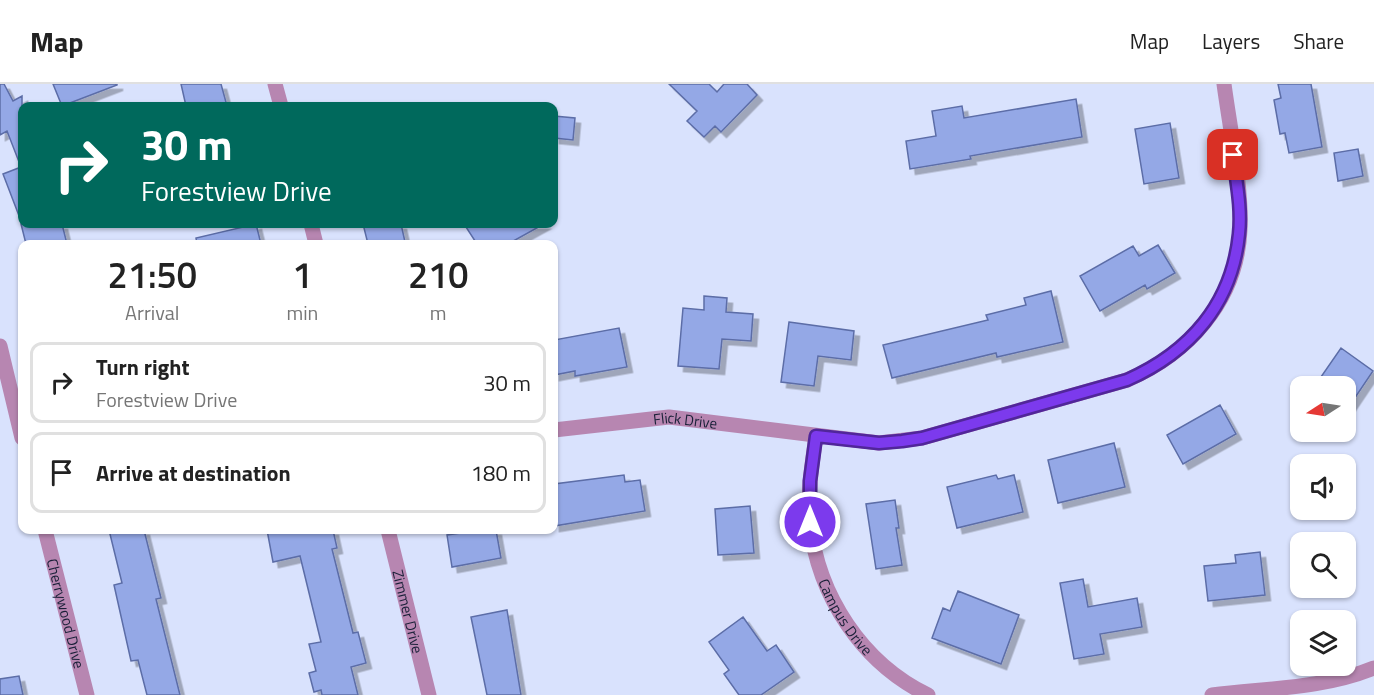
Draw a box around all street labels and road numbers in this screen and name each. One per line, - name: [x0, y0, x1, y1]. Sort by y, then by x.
- street label: Flick Drive: [652, 405, 719, 434]
- street label: Cherrywood Drive: [41, 556, 91, 671]
- street label: Zimmer Drive: [387, 567, 430, 656]
- street label: Campus Drive: [813, 575, 878, 660]

